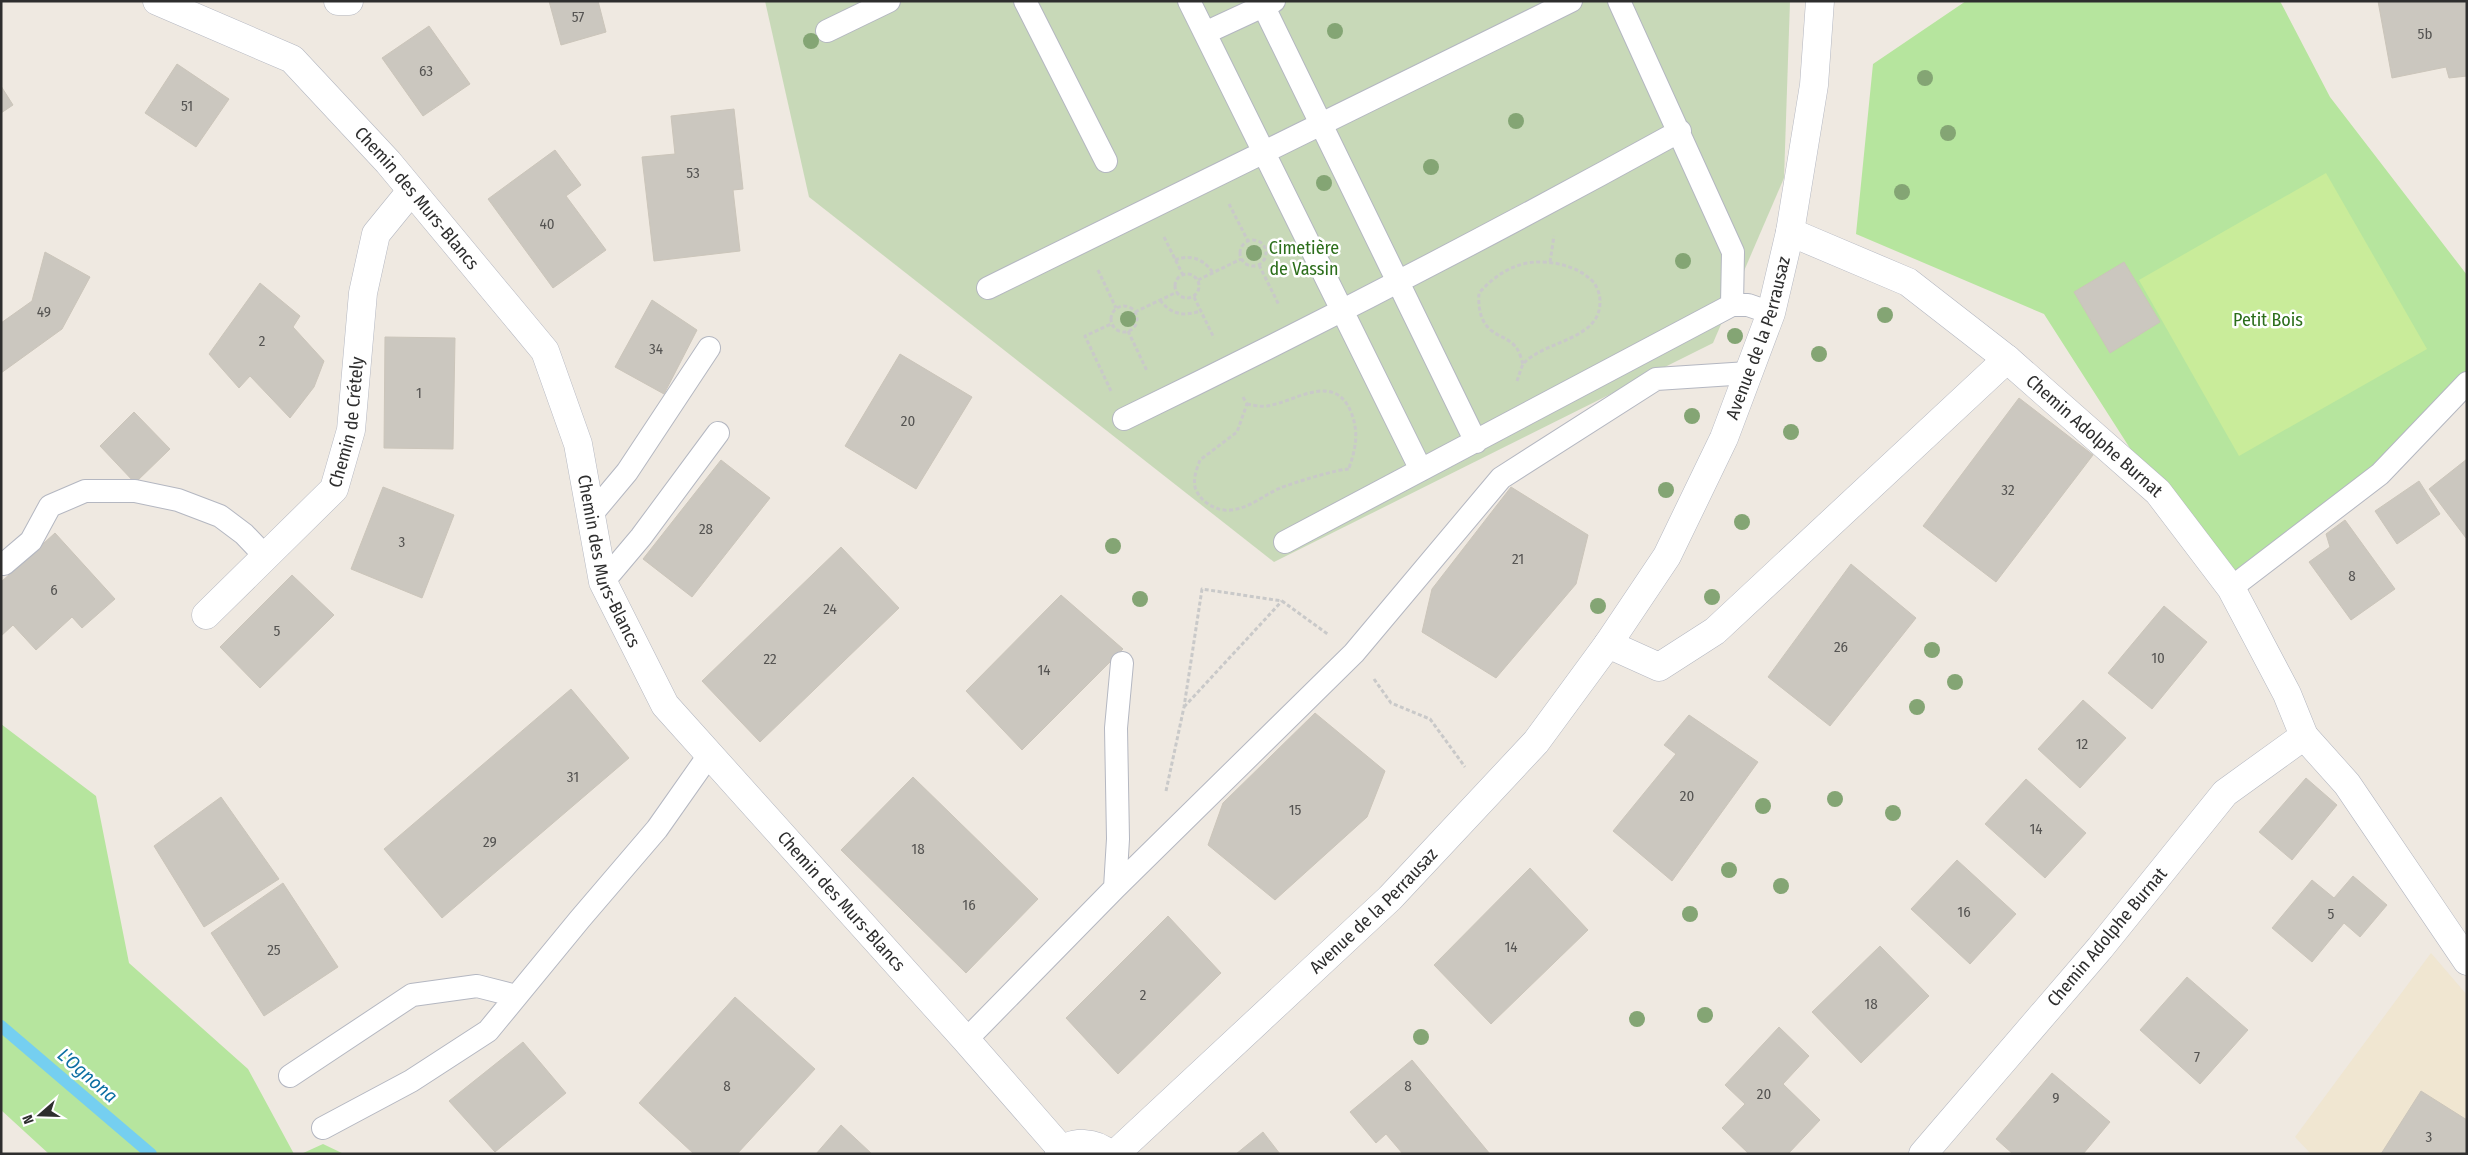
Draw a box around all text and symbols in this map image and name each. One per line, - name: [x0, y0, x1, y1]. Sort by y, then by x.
- house number: 57: [572, 8, 584, 26]
- house number: 5b: [2418, 25, 2432, 43]
- house number: 63: [419, 62, 433, 80]
- house number: 51: [181, 97, 193, 115]
- street label: Chemin des Murs-Blancs: [350, 122, 484, 274]
- house number: 53: [686, 164, 700, 182]
- house number: 40: [539, 215, 555, 233]
- park label: Cimetière de Vassin: [1269, 237, 1339, 280]
- street label: Avenue de la Perrausaz: [1721, 254, 1795, 422]
- house number: 49: [37, 303, 51, 321]
- park label: Petit Bois: [2233, 309, 2303, 331]
- house number: 2: [259, 332, 266, 350]
- house number: 34: [649, 340, 663, 358]
- street label: Chemin de Crétely: [324, 356, 368, 490]
- street label: Chemin Adolphe Burnat: [2021, 370, 2167, 502]
- house number: 1: [416, 384, 422, 402]
- house number: 20: [901, 412, 915, 430]
- street label: Chemin des Murs-Blancs: [573, 473, 645, 652]
- house number: 32: [2001, 481, 2015, 499]
- house number: 28: [699, 520, 713, 538]
- house number: 3: [399, 533, 406, 551]
- house number: 21: [1512, 550, 1524, 568]
- house number: 8: [2348, 567, 2356, 585]
- house number: 6: [50, 581, 58, 599]
- house number: 24: [823, 600, 837, 618]
- house number: 5: [274, 622, 281, 640]
- house number: 26: [1834, 638, 1848, 656]
- house number: 10: [2151, 649, 2165, 667]
- house number: 22: [763, 650, 777, 668]
- house number: 14: [1037, 661, 1051, 679]
- house number: 12: [2076, 735, 2089, 753]
- house number: 31: [567, 768, 579, 786]
- house number: 20: [1680, 787, 1694, 805]
- house number: 15: [1289, 801, 1301, 819]
- house number: 14: [2029, 820, 2043, 838]
- street label: Chemin des Murs-Blancs: [773, 827, 910, 976]
- house number: 29: [483, 833, 497, 851]
- house number: 18: [911, 840, 925, 858]
- street label: Avenue de la Perrausaz: [1305, 843, 1442, 978]
- street label: Chemin Adolphe Burnat: [2042, 863, 2172, 1011]
- house number: 16: [962, 896, 976, 914]
- house number: 16: [1957, 903, 1971, 921]
- house number: 5: [2328, 905, 2335, 923]
- house number: 14: [1504, 938, 1518, 956]
- house number: 25: [267, 941, 281, 959]
- house number: 2: [1140, 986, 1147, 1004]
- house number: 18: [1864, 995, 1878, 1013]
- water label: L'Ognona: [53, 1043, 122, 1108]
- house number: 7: [2194, 1048, 2200, 1066]
- house number: 8: [723, 1077, 731, 1095]
- house number: 8: [1404, 1077, 1412, 1095]
- house number: 20: [1757, 1085, 1771, 1103]
- house number: 9: [2052, 1089, 2060, 1107]
- north arrow: [15, 1090, 65, 1140]
- text: N: [19, 1112, 38, 1126]
- house number: 3: [2426, 1128, 2433, 1146]

